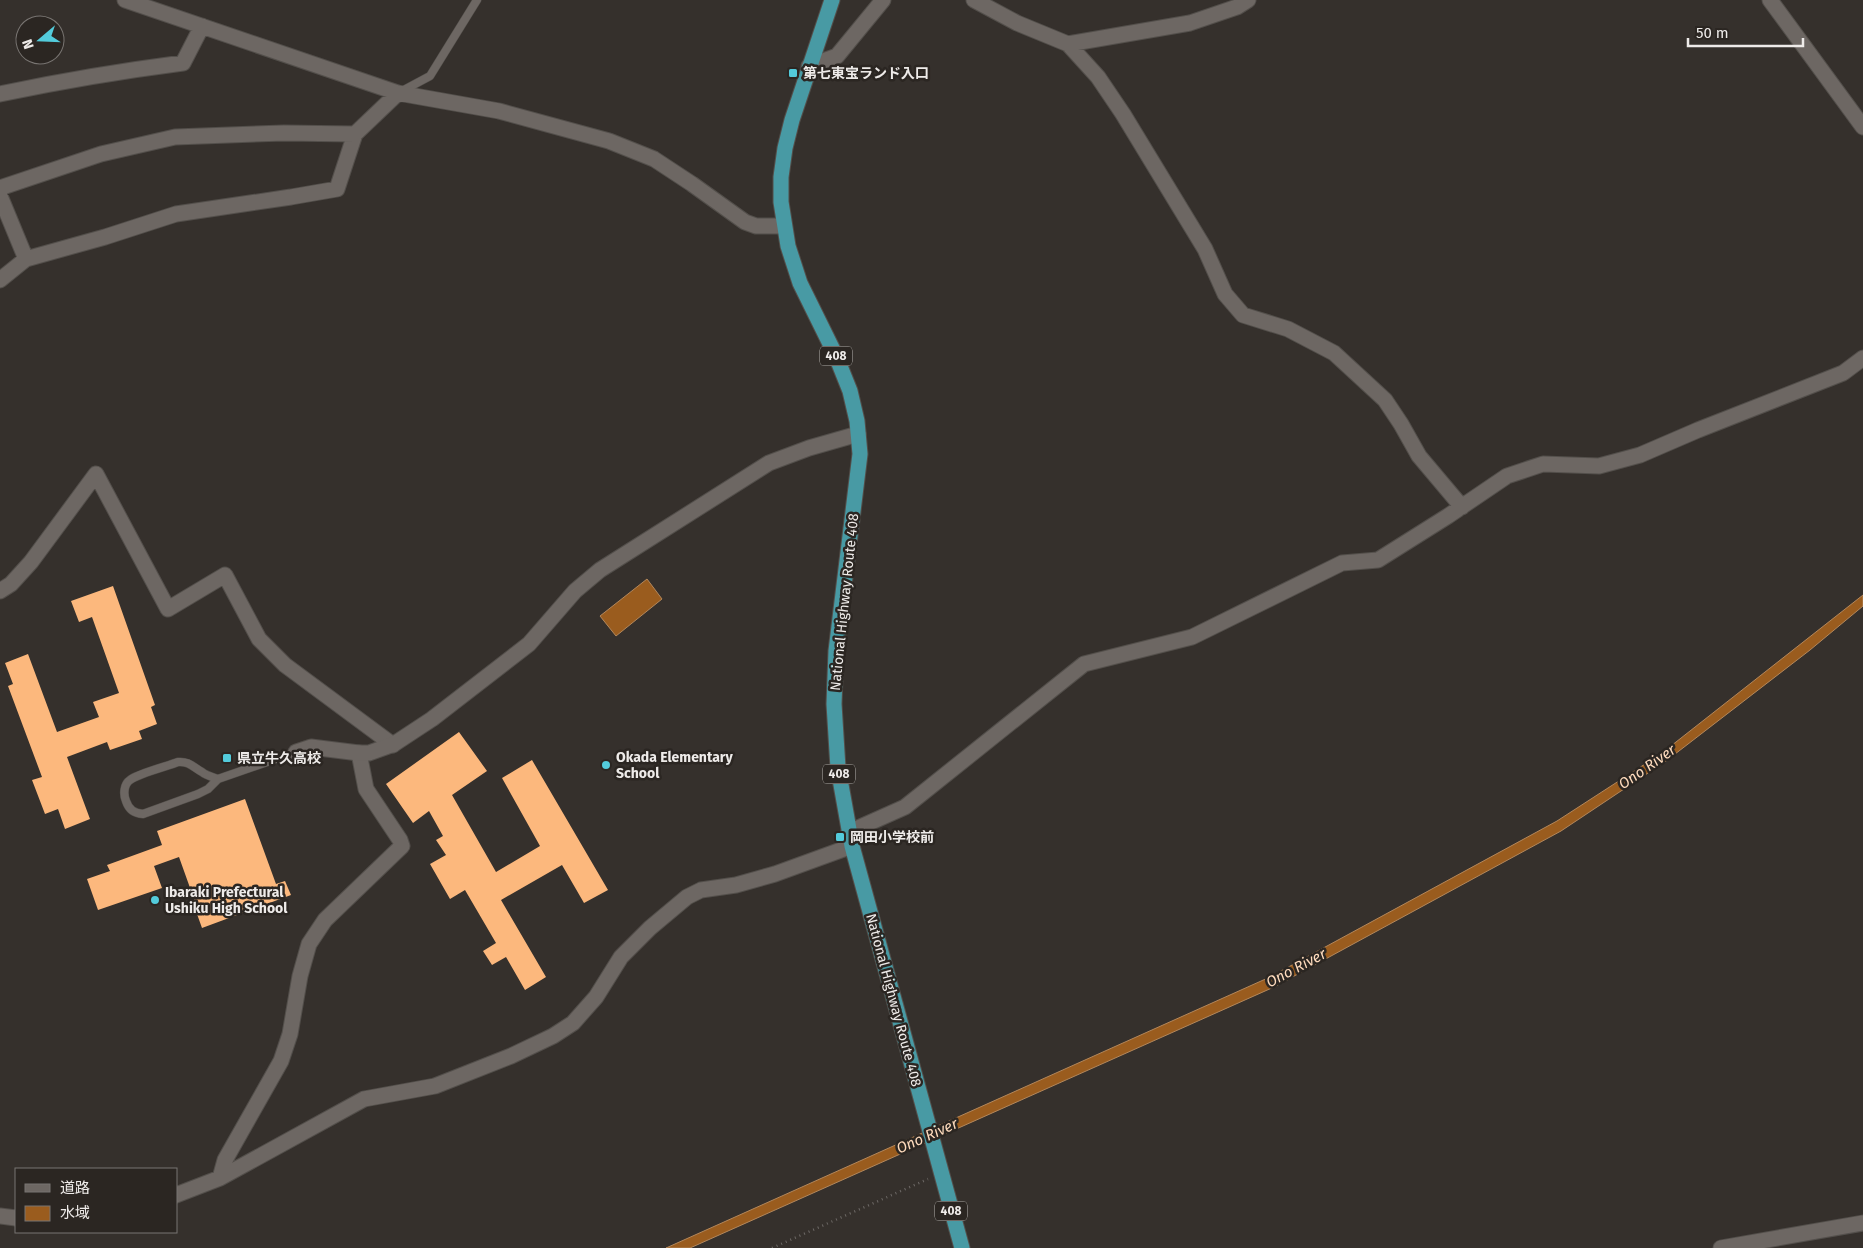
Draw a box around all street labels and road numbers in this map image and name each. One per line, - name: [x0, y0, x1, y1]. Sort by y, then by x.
- road number: 408: [820, 346, 852, 366]
- street label: National Highway Route 408: [827, 512, 862, 692]
- road number: 408: [823, 764, 855, 784]
- street label: National Highway Route 408: [862, 912, 925, 1089]
- road number: 408: [935, 1202, 967, 1220]

